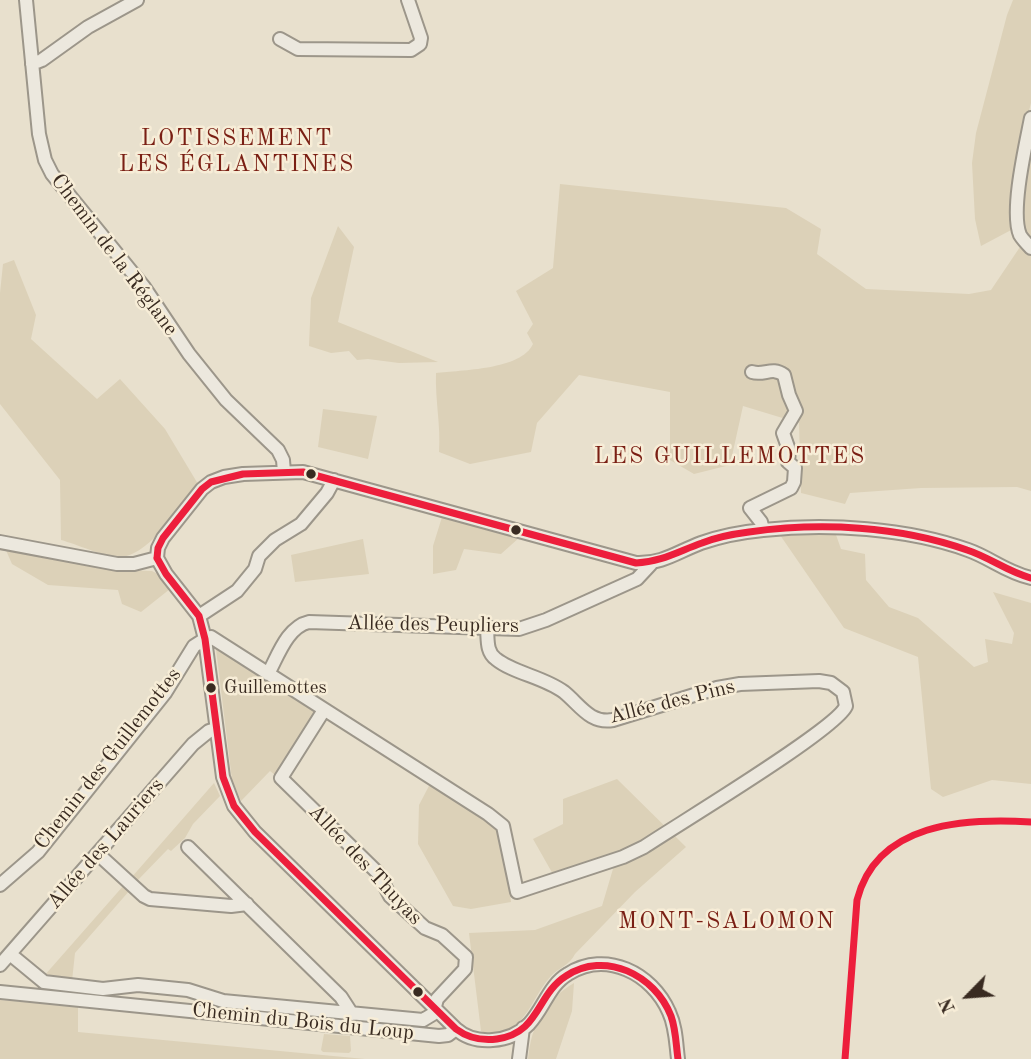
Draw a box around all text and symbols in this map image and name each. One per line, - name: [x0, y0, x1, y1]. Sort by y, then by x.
- district label: LOTISSEMENT LES ÉGLANTINES: [121, 125, 353, 179]
- street label: Chemin de la Réglane: [45, 169, 183, 341]
- district label: LES GUILLEMOTTES: [596, 443, 864, 471]
- unlabelled marker: [304, 467, 318, 481]
- unlabelled marker: [509, 523, 523, 537]
- street label: Allée des Peupliers: [347, 611, 519, 639]
- street label: Chemin des Guillemottes: [29, 663, 187, 855]
- street label: Allée des Pins: [607, 674, 737, 730]
- place label: Guillemottes: [224, 677, 327, 699]
- marker: Guillemottes: [204, 681, 218, 695]
- street label: Allée des Lauriers: [42, 773, 170, 915]
- street label: Allée des Thuyas: [303, 799, 427, 931]
- district label: MONT-SALOMON: [620, 908, 834, 936]
- north arrow: [933, 961, 1003, 1031]
- unlabelled marker: [411, 985, 425, 999]
- text: N: [937, 994, 960, 1016]
- street label: Chemin du Bois du Loup: [191, 998, 415, 1046]

